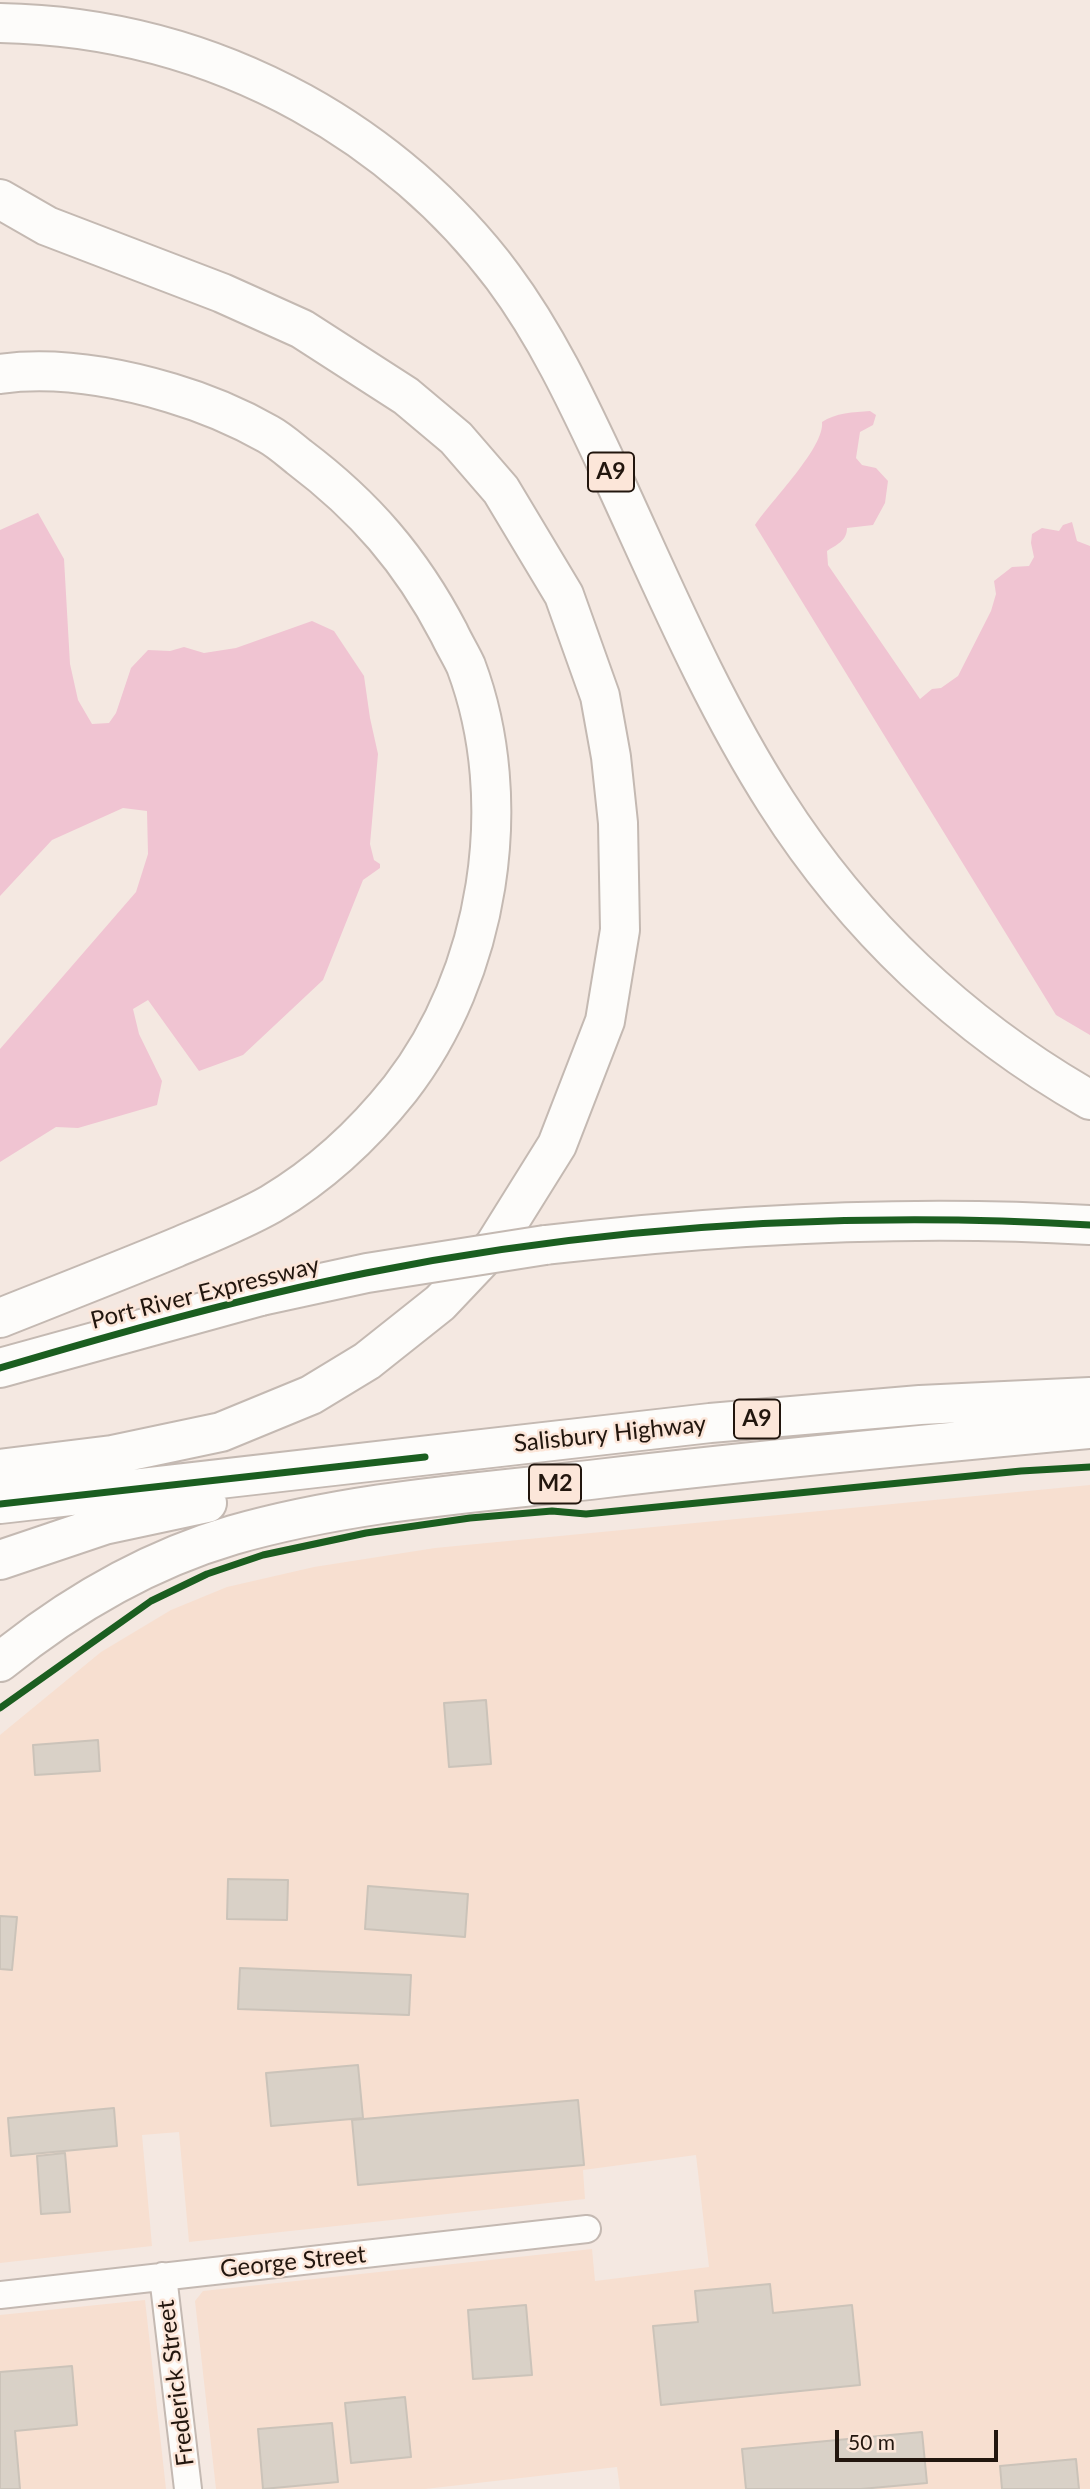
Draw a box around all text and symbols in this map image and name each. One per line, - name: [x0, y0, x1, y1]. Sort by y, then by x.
- road number: A9: [588, 452, 634, 492]
- street label: Port River Expressway: [88, 1251, 322, 1335]
- road number: A9: [734, 1400, 780, 1438]
- street label: Salisbury Highway: [512, 1410, 708, 1458]
- road number: M2: [529, 1464, 581, 1504]
- street label: George Street: [219, 2240, 367, 2284]
- street label: Frederick Street: [152, 2298, 200, 2468]
- scale bar: [838, 2416, 1001, 2460]
- text: 50 m: [848, 2429, 895, 2454]

